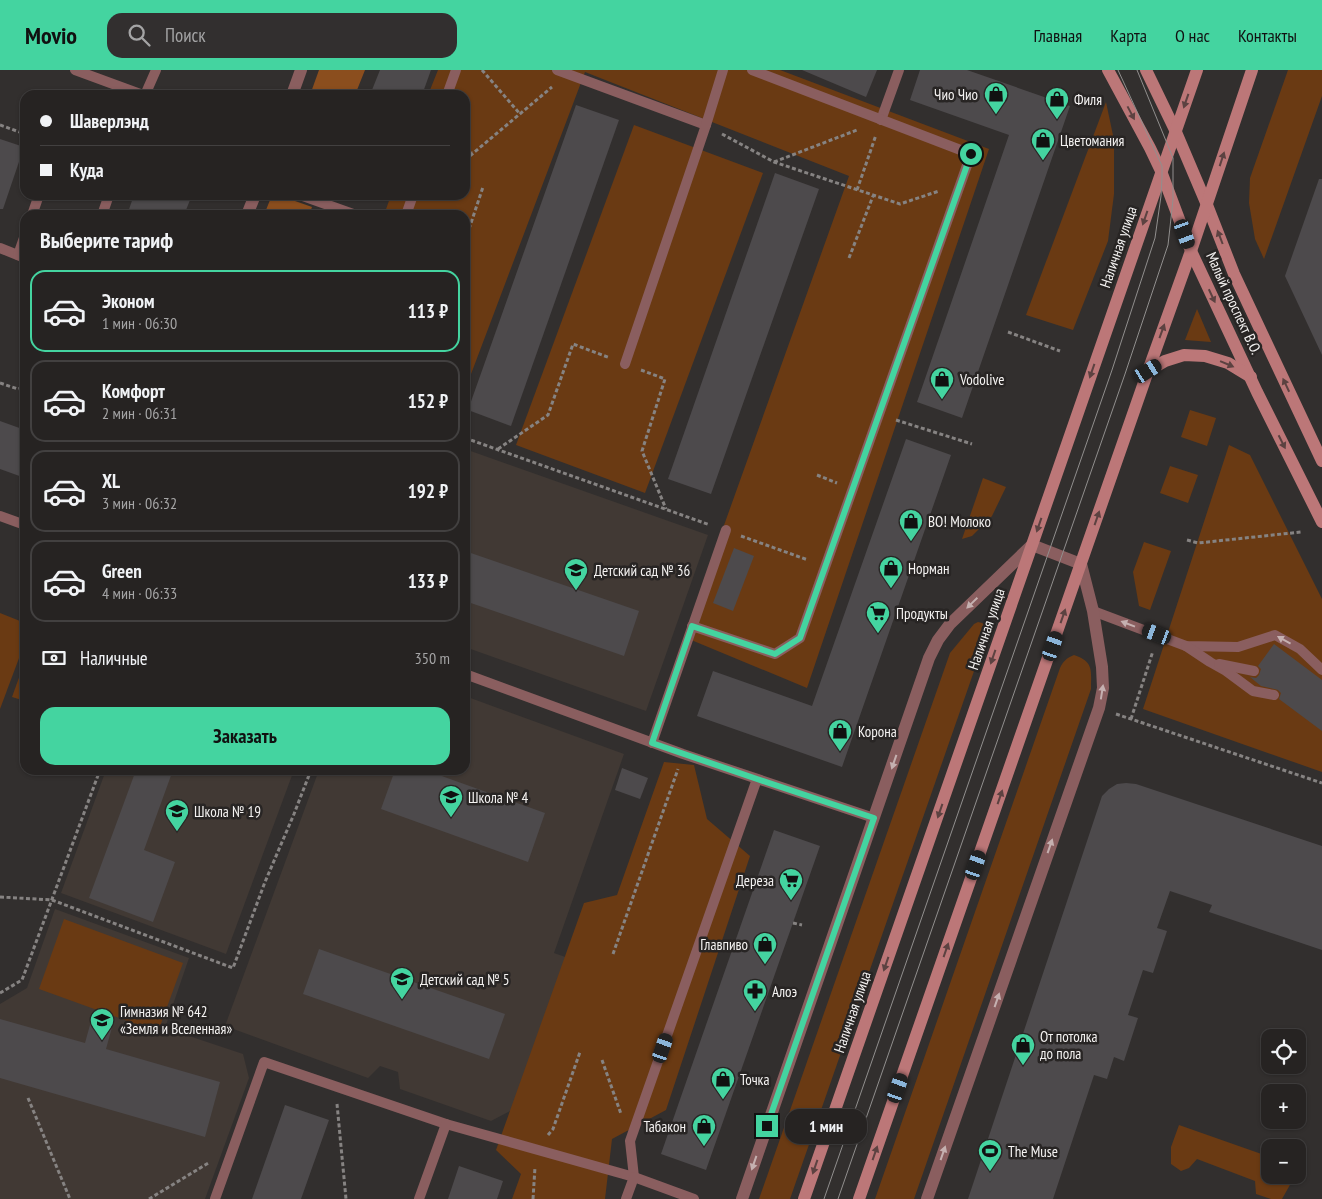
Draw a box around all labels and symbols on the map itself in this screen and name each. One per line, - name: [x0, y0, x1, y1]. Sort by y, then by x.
- shop icon: Чио Чио: [983, 81, 1009, 115]
- place label: Чио Чио: [934, 85, 978, 104]
- shop icon: Филя: [1044, 86, 1070, 120]
- place label: Филя: [1074, 90, 1102, 109]
- one-way arrow: [1182, 94, 1190, 109]
- one-way arrow: [1127, 105, 1135, 120]
- shop icon: Цветомания: [1030, 127, 1056, 161]
- place label: Цветомания: [1060, 131, 1125, 150]
- route start: [960, 143, 982, 165]
- one-way arrow: [1219, 151, 1227, 166]
- street label: Наличная улица: [1095, 204, 1141, 290]
- one-way arrow: [1141, 210, 1148, 225]
- car: [1172, 217, 1197, 251]
- one-way arrow: [1215, 230, 1223, 244]
- street label: Малый проспект В.О.: [1202, 249, 1266, 357]
- one-way arrow: [1208, 288, 1216, 303]
- one-way arrow: [1159, 324, 1166, 339]
- car: [1131, 357, 1164, 385]
- one-way arrow: [1220, 360, 1234, 368]
- one-way arrow: [1088, 364, 1096, 379]
- shop icon: Vodolive: [929, 366, 955, 400]
- place label: Vodolive: [959, 370, 1004, 389]
- one-way arrow: [1282, 378, 1290, 392]
- one-way arrow: [1278, 435, 1286, 449]
- shop icon: ВО! Молоко: [898, 508, 924, 542]
- one-way arrow: [1093, 510, 1101, 525]
- place label: ВО! Молоко: [928, 512, 991, 531]
- one-way arrow: [1035, 517, 1043, 532]
- shop icon: Норман: [878, 555, 904, 589]
- school or university icon: Детский сад № 36: [563, 557, 589, 591]
- place label: Норман: [908, 559, 949, 578]
- place label: Детский сад № 36: [594, 561, 691, 580]
- street label: Наличная улица: [963, 586, 1009, 672]
- one-way arrow: [966, 597, 978, 609]
- supermarket icon: Продукты: [865, 600, 891, 634]
- place label: Продукты: [896, 604, 948, 623]
- one-way arrow: [1060, 609, 1067, 624]
- one-way arrow: [1121, 620, 1136, 627]
- car: [1140, 622, 1173, 646]
- car: [1041, 629, 1064, 663]
- one-way arrow: [1277, 636, 1291, 644]
- one-way arrow: [989, 650, 997, 665]
- one-way arrow: [1098, 684, 1106, 700]
- shop icon: Корона: [827, 718, 853, 752]
- place label: Корона: [858, 722, 897, 741]
- one-way arrow: [889, 754, 897, 769]
- school or university icon: Школа № 4: [438, 784, 464, 818]
- place label: Школа № 4: [468, 788, 528, 807]
- one-way arrow: [997, 789, 1004, 804]
- school or university icon: Школа № 19: [164, 798, 190, 832]
- place label: Школа № 19: [194, 802, 261, 821]
- one-way arrow: [936, 803, 943, 818]
- one-way arrow: [1047, 838, 1055, 853]
- car: [964, 848, 987, 882]
- supermarket icon: Дереза: [778, 867, 804, 901]
- place label: Дереза: [736, 871, 774, 890]
- shop icon: Главпиво: [752, 931, 778, 965]
- place label: Главпиво: [700, 935, 748, 954]
- one-way arrow: [942, 942, 950, 957]
- one-way arrow: [882, 957, 890, 972]
- school or university icon: Детский сад № 5: [389, 966, 415, 1000]
- street label: Наличная улица: [829, 969, 875, 1055]
- place label: Детский сад № 5: [420, 970, 510, 989]
- pharmacy icon: Алоэ: [742, 978, 768, 1012]
- place label: Алоэ: [772, 982, 798, 1001]
- one-way arrow: [994, 992, 1001, 1007]
- place label: Гимназия № 642 «Земля и Вселенная»: [120, 1002, 232, 1038]
- school or university icon: Гимназия № 642 «Земля и Вселенная»: [89, 1007, 115, 1041]
- place label: От потолка до пола: [1040, 1027, 1098, 1063]
- car: [651, 1031, 674, 1065]
- shop icon: От потолка до пола: [1010, 1032, 1036, 1066]
- shop icon: Точка: [710, 1066, 736, 1100]
- place label: Точка: [740, 1070, 769, 1089]
- car: [886, 1071, 909, 1105]
- callout: 1 мин: [784, 1108, 867, 1144]
- shop icon: Табакон: [691, 1113, 717, 1147]
- route end: [756, 1115, 778, 1137]
- place label: Табакон: [643, 1117, 686, 1136]
- sports icon: The Muse: [977, 1138, 1003, 1172]
- place label: The Muse: [1008, 1142, 1058, 1161]
- one-way arrow: [871, 1145, 879, 1160]
- one-way arrow: [940, 1145, 948, 1160]
- one-way arrow: [750, 1156, 757, 1171]
- one-way arrow: [811, 1160, 819, 1175]

